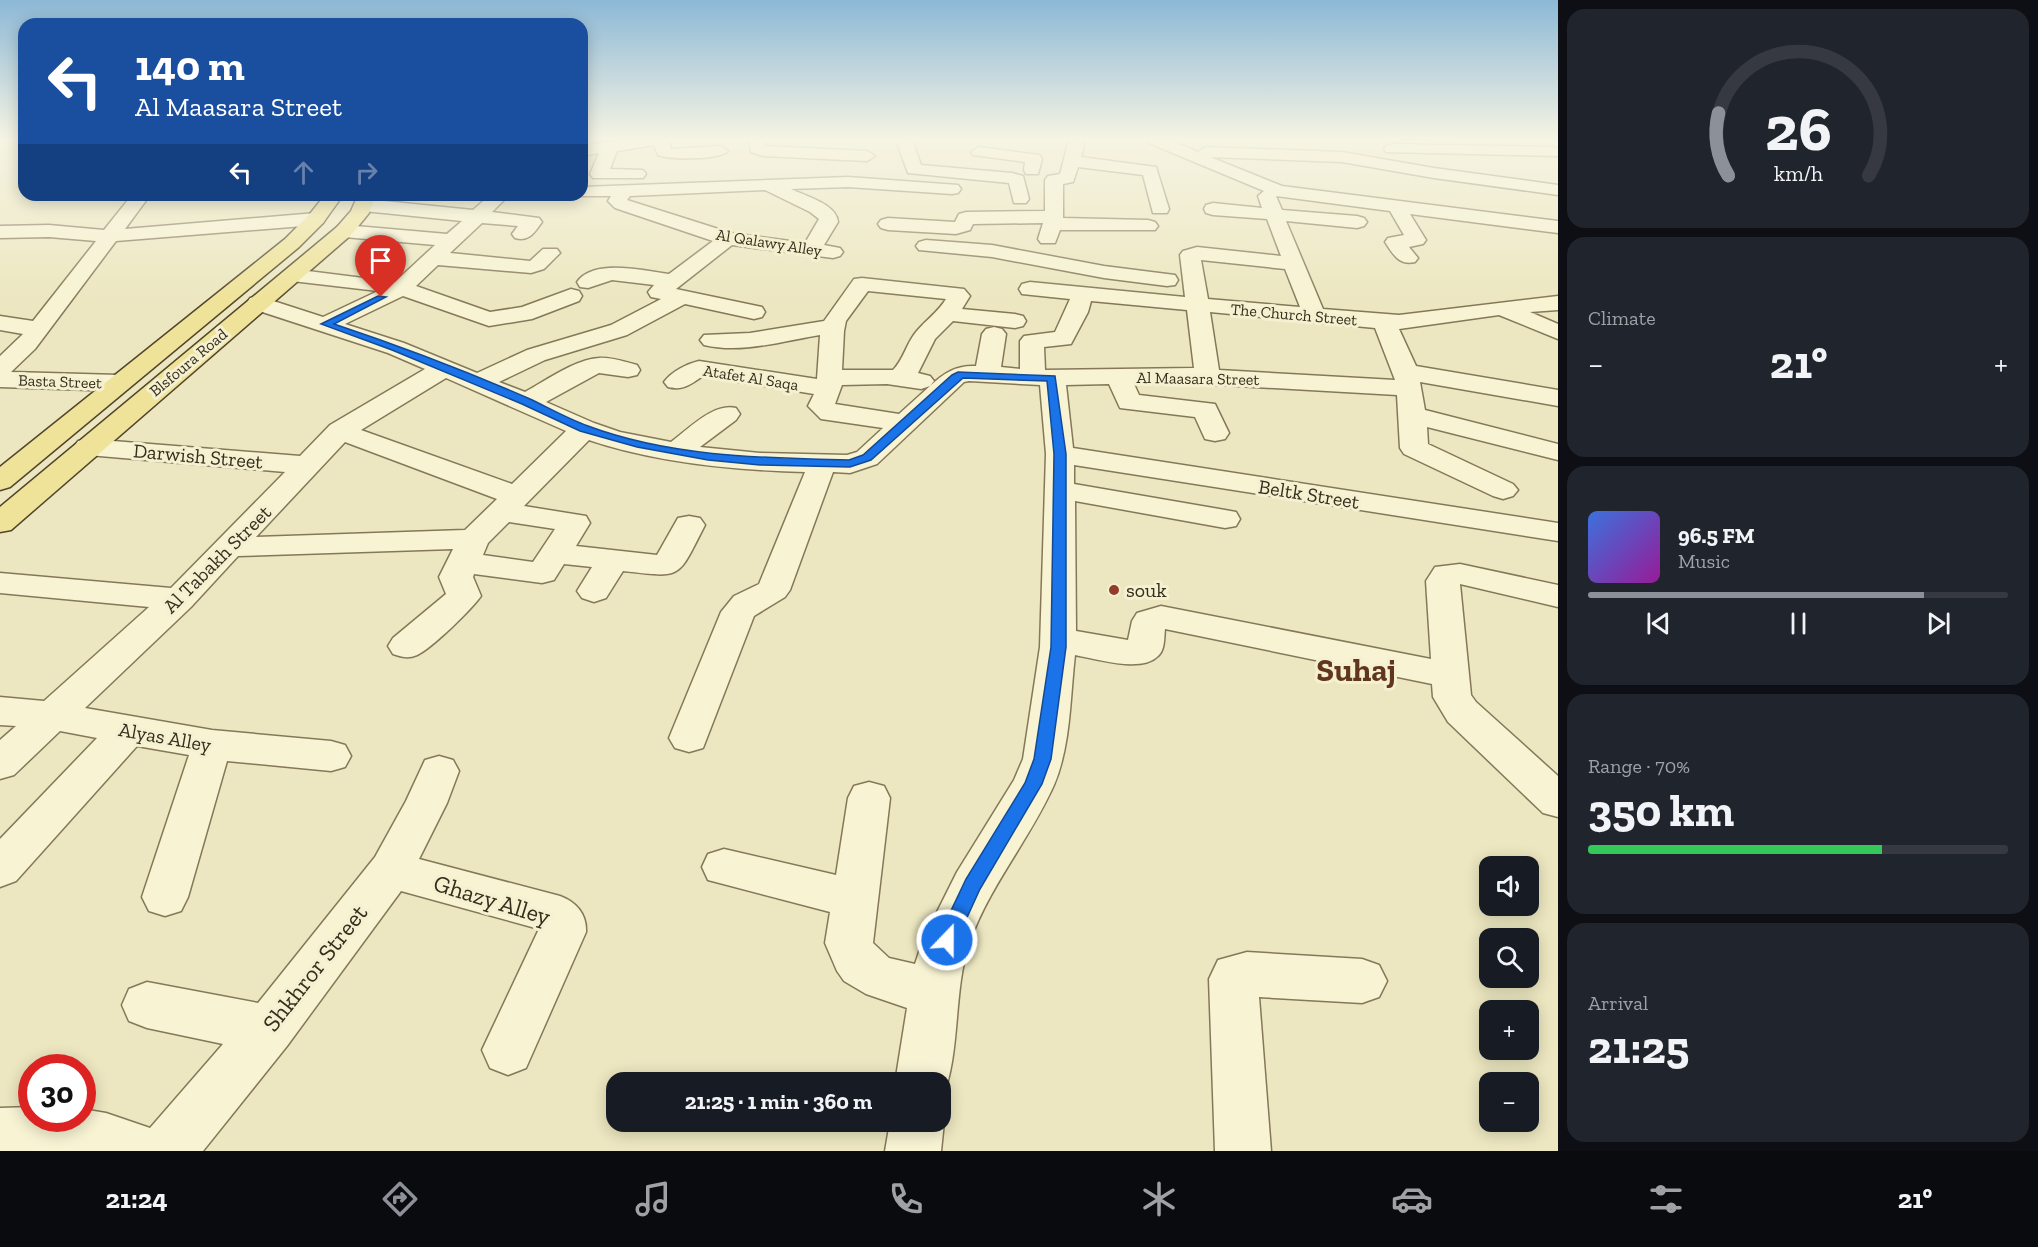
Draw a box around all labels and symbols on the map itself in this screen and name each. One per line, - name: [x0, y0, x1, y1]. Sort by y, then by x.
- street label: Al Qalawy Alley: [715, 225, 824, 260]
- pin: [355, 235, 406, 297]
- street label: The Church Street: [1230, 299, 1358, 330]
- street label: Blsfoura Road: [146, 324, 231, 400]
- street label: Atafet Al Saqa: [702, 361, 800, 394]
- street label: Al Maasara Street: [1137, 368, 1260, 389]
- street label: Basta Street: [18, 371, 102, 392]
- street label: Darwish Street: [132, 438, 264, 474]
- street label: Beltk Street: [1257, 474, 1362, 514]
- street label: Al Tabakh Street: [158, 500, 276, 618]
- place label: souk: [1126, 578, 1167, 602]
- marker: souk: [1107, 583, 1121, 597]
- district label: Suhaj: [1316, 651, 1396, 689]
- street label: Alyas Alley: [117, 717, 214, 757]
- street label: Ghazy Alley: [430, 868, 555, 931]
- street label: Shkhror Street: [256, 898, 373, 1037]
- position arrow: [915, 908, 979, 972]
- speed limit sign: 30: [18, 1054, 96, 1132]

